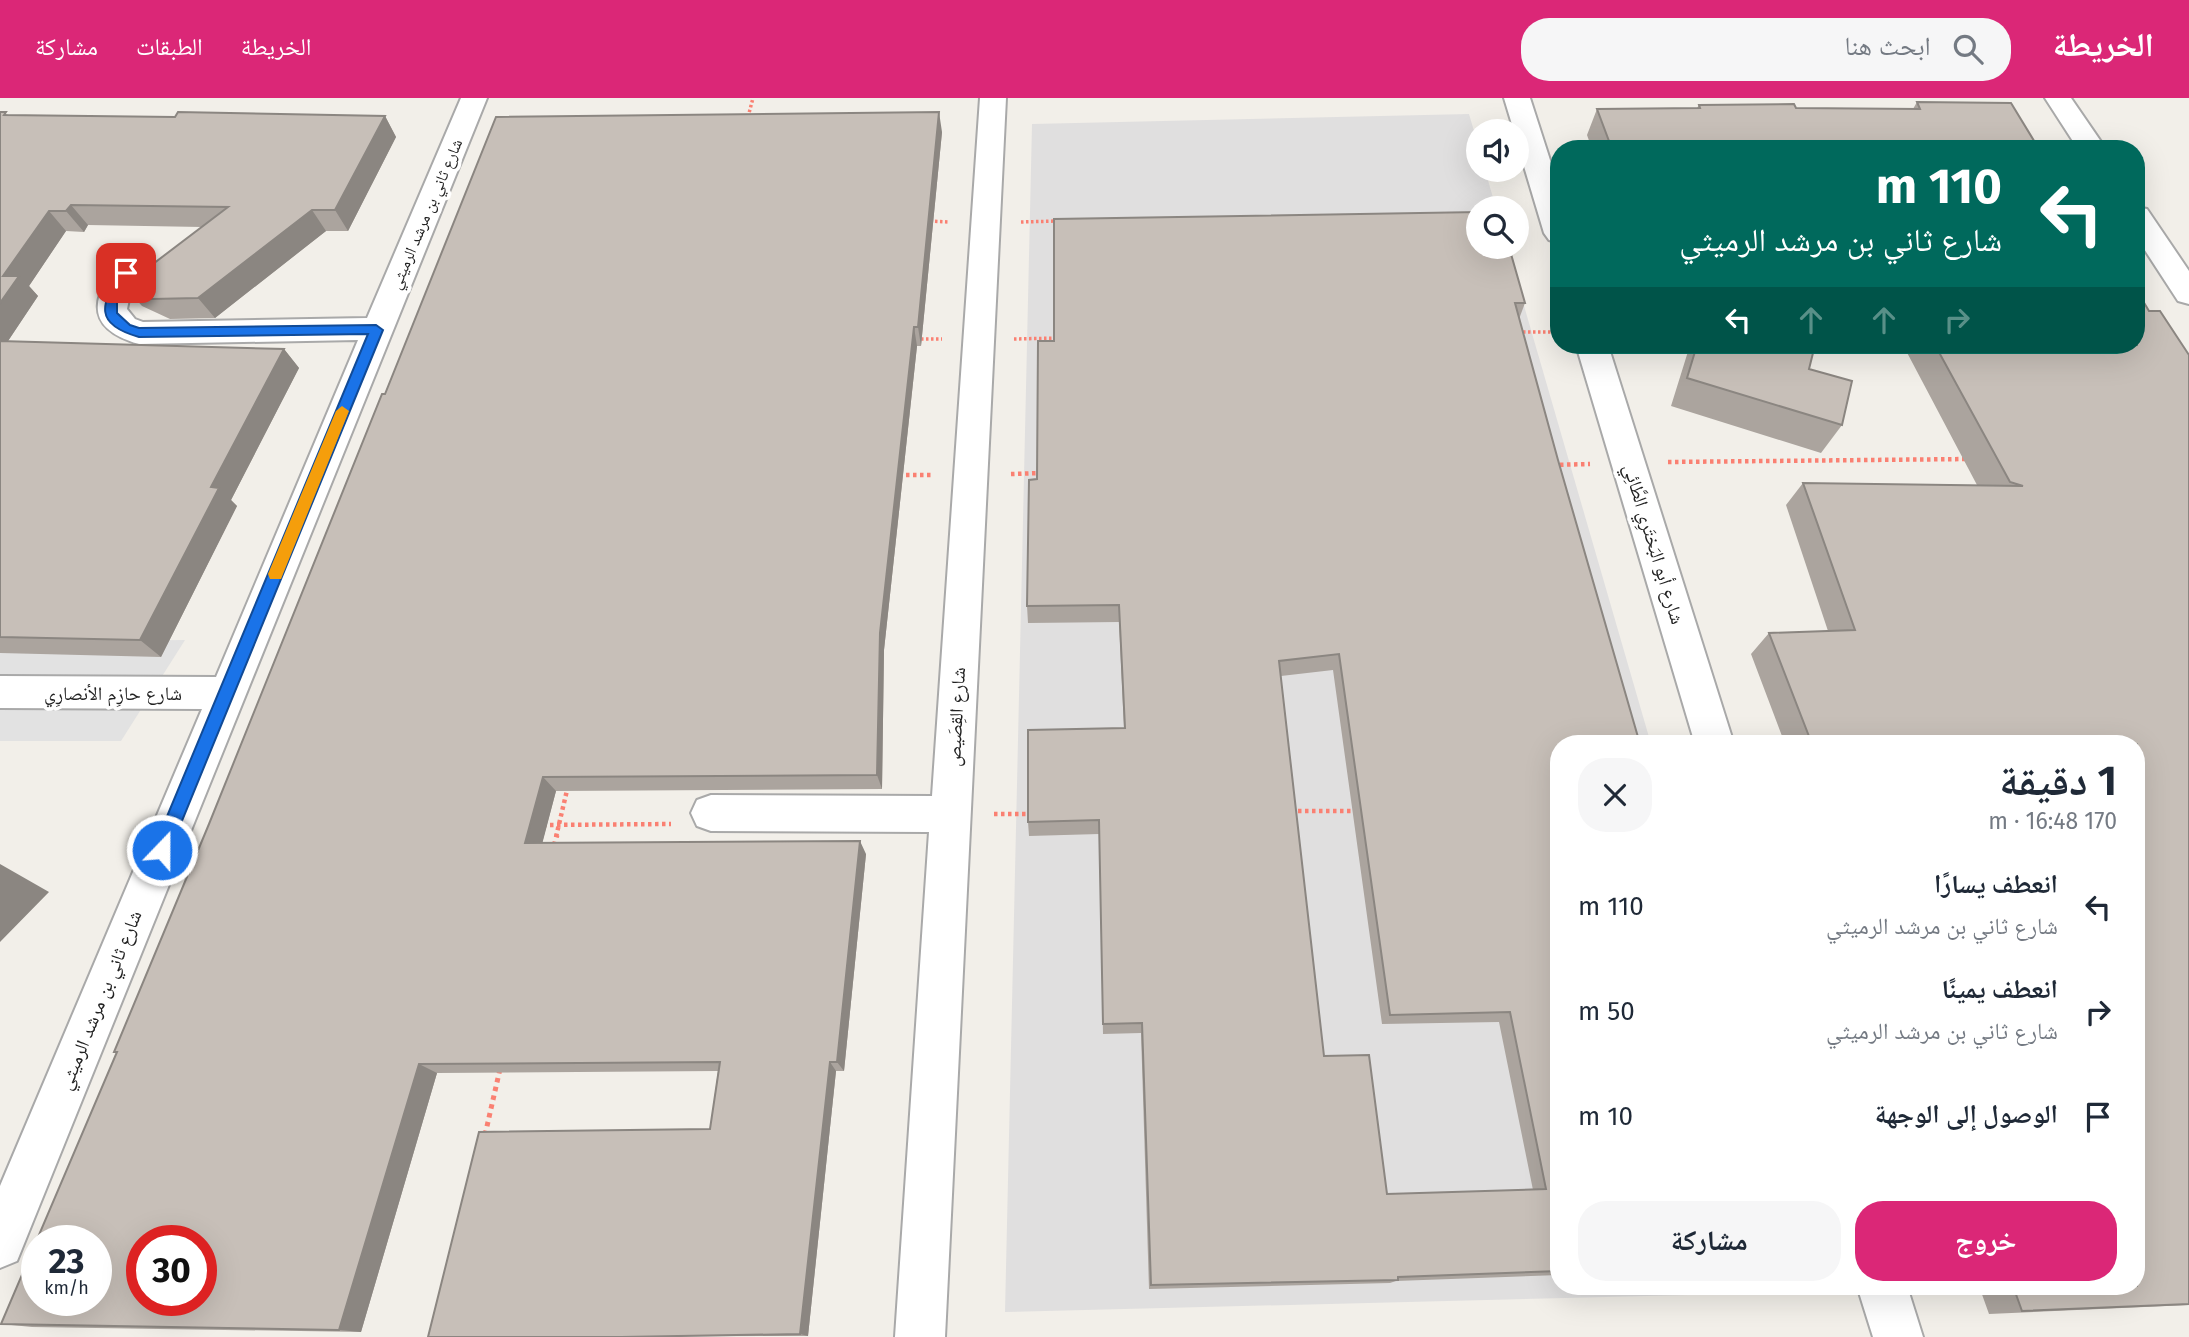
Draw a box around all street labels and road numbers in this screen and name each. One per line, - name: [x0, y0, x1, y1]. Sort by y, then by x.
- street label: شارع ثاني بن مرشد الرميثي: [386, 136, 469, 293]
- street label: شارع أبو البَختَرِي الطَّائِي: [1615, 461, 1689, 628]
- street label: شارع القِصَيص: [942, 667, 970, 767]
- street label: شارع حازِم الأنصارِي: [44, 682, 182, 708]
- street label: شارع ثاني بن مرشد الرميثي: [53, 907, 150, 1095]

